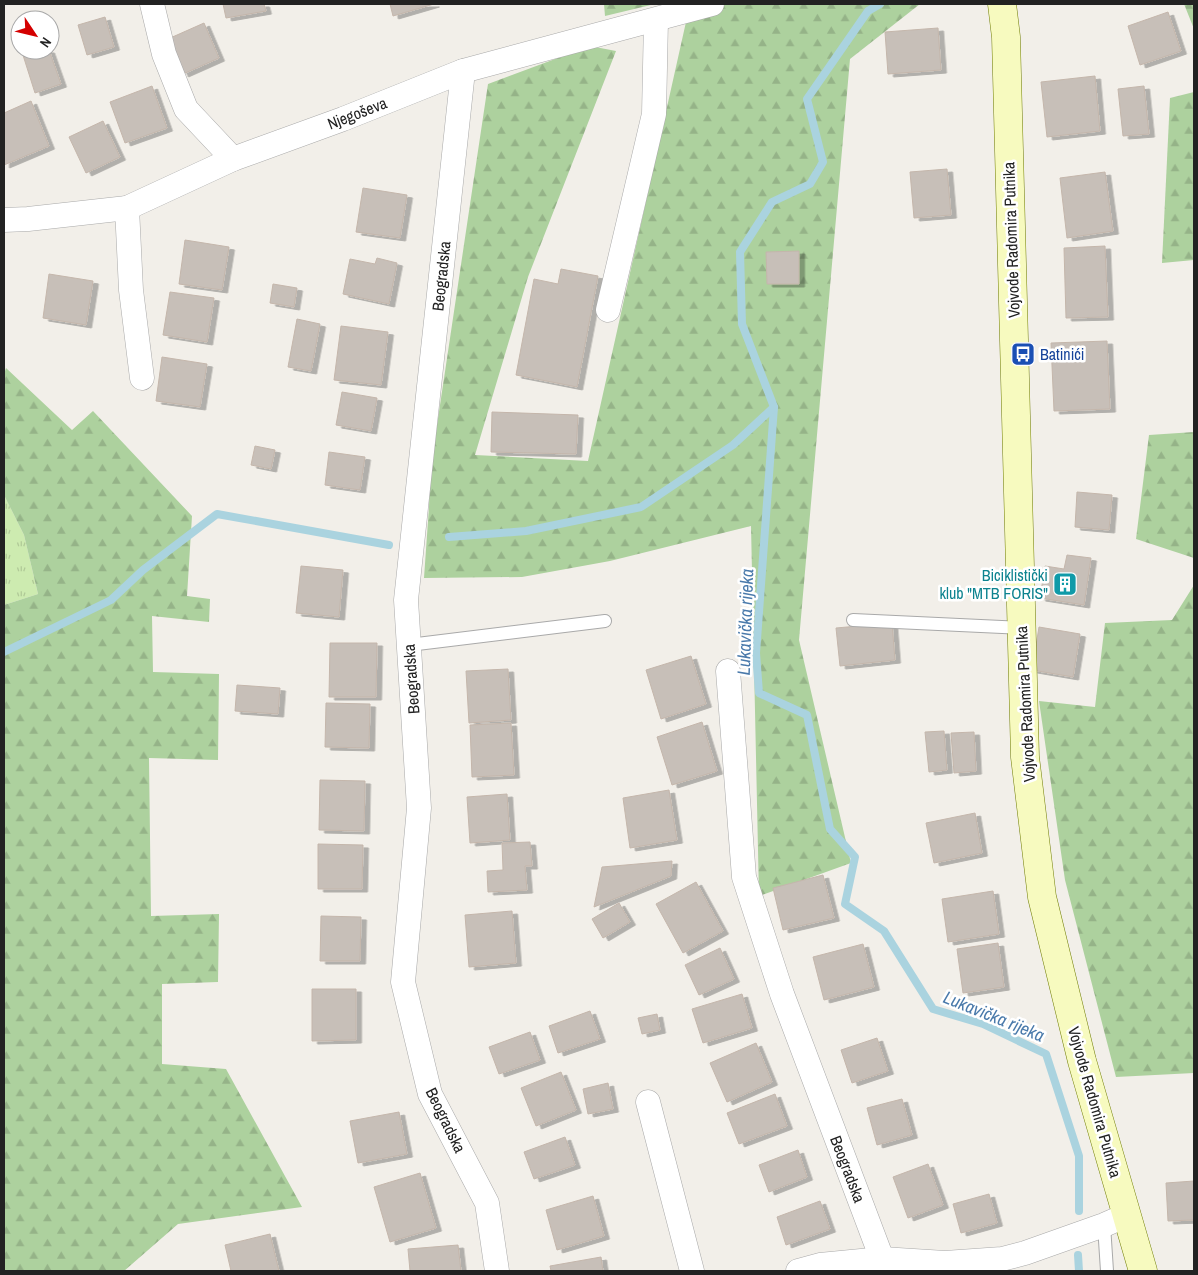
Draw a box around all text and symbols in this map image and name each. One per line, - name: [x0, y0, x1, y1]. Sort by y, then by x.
- north arrow: [10, 10, 60, 60]
- text: N: [36, 34, 55, 51]
- street label: Njegoševa: [324, 91, 391, 134]
- street label: Vojvode Radomira Putnika: [997, 161, 1025, 318]
- street label: Beogradska: [426, 239, 456, 312]
- bus stop icon: Batinići: [1010, 341, 1036, 367]
- place label: Batinići: [1040, 343, 1085, 365]
- place label: Biciklistički klub "MTB FORIS": [940, 564, 1048, 604]
- water label: Lukavička rijeka: [731, 568, 759, 676]
- building icon: Biciklistički klub "MTB FORIS": [1052, 571, 1078, 597]
- street label: Vojvode Radomira Putnika: [1010, 625, 1040, 783]
- street label: Beogradska: [398, 643, 424, 715]
- water label: Lukavička rijeka: [940, 984, 1048, 1048]
- street label: Vojvode Radomira Putnika: [1063, 1024, 1127, 1181]
- street label: Beogradska: [421, 1084, 472, 1157]
- street label: Beogradska: [825, 1132, 871, 1206]

